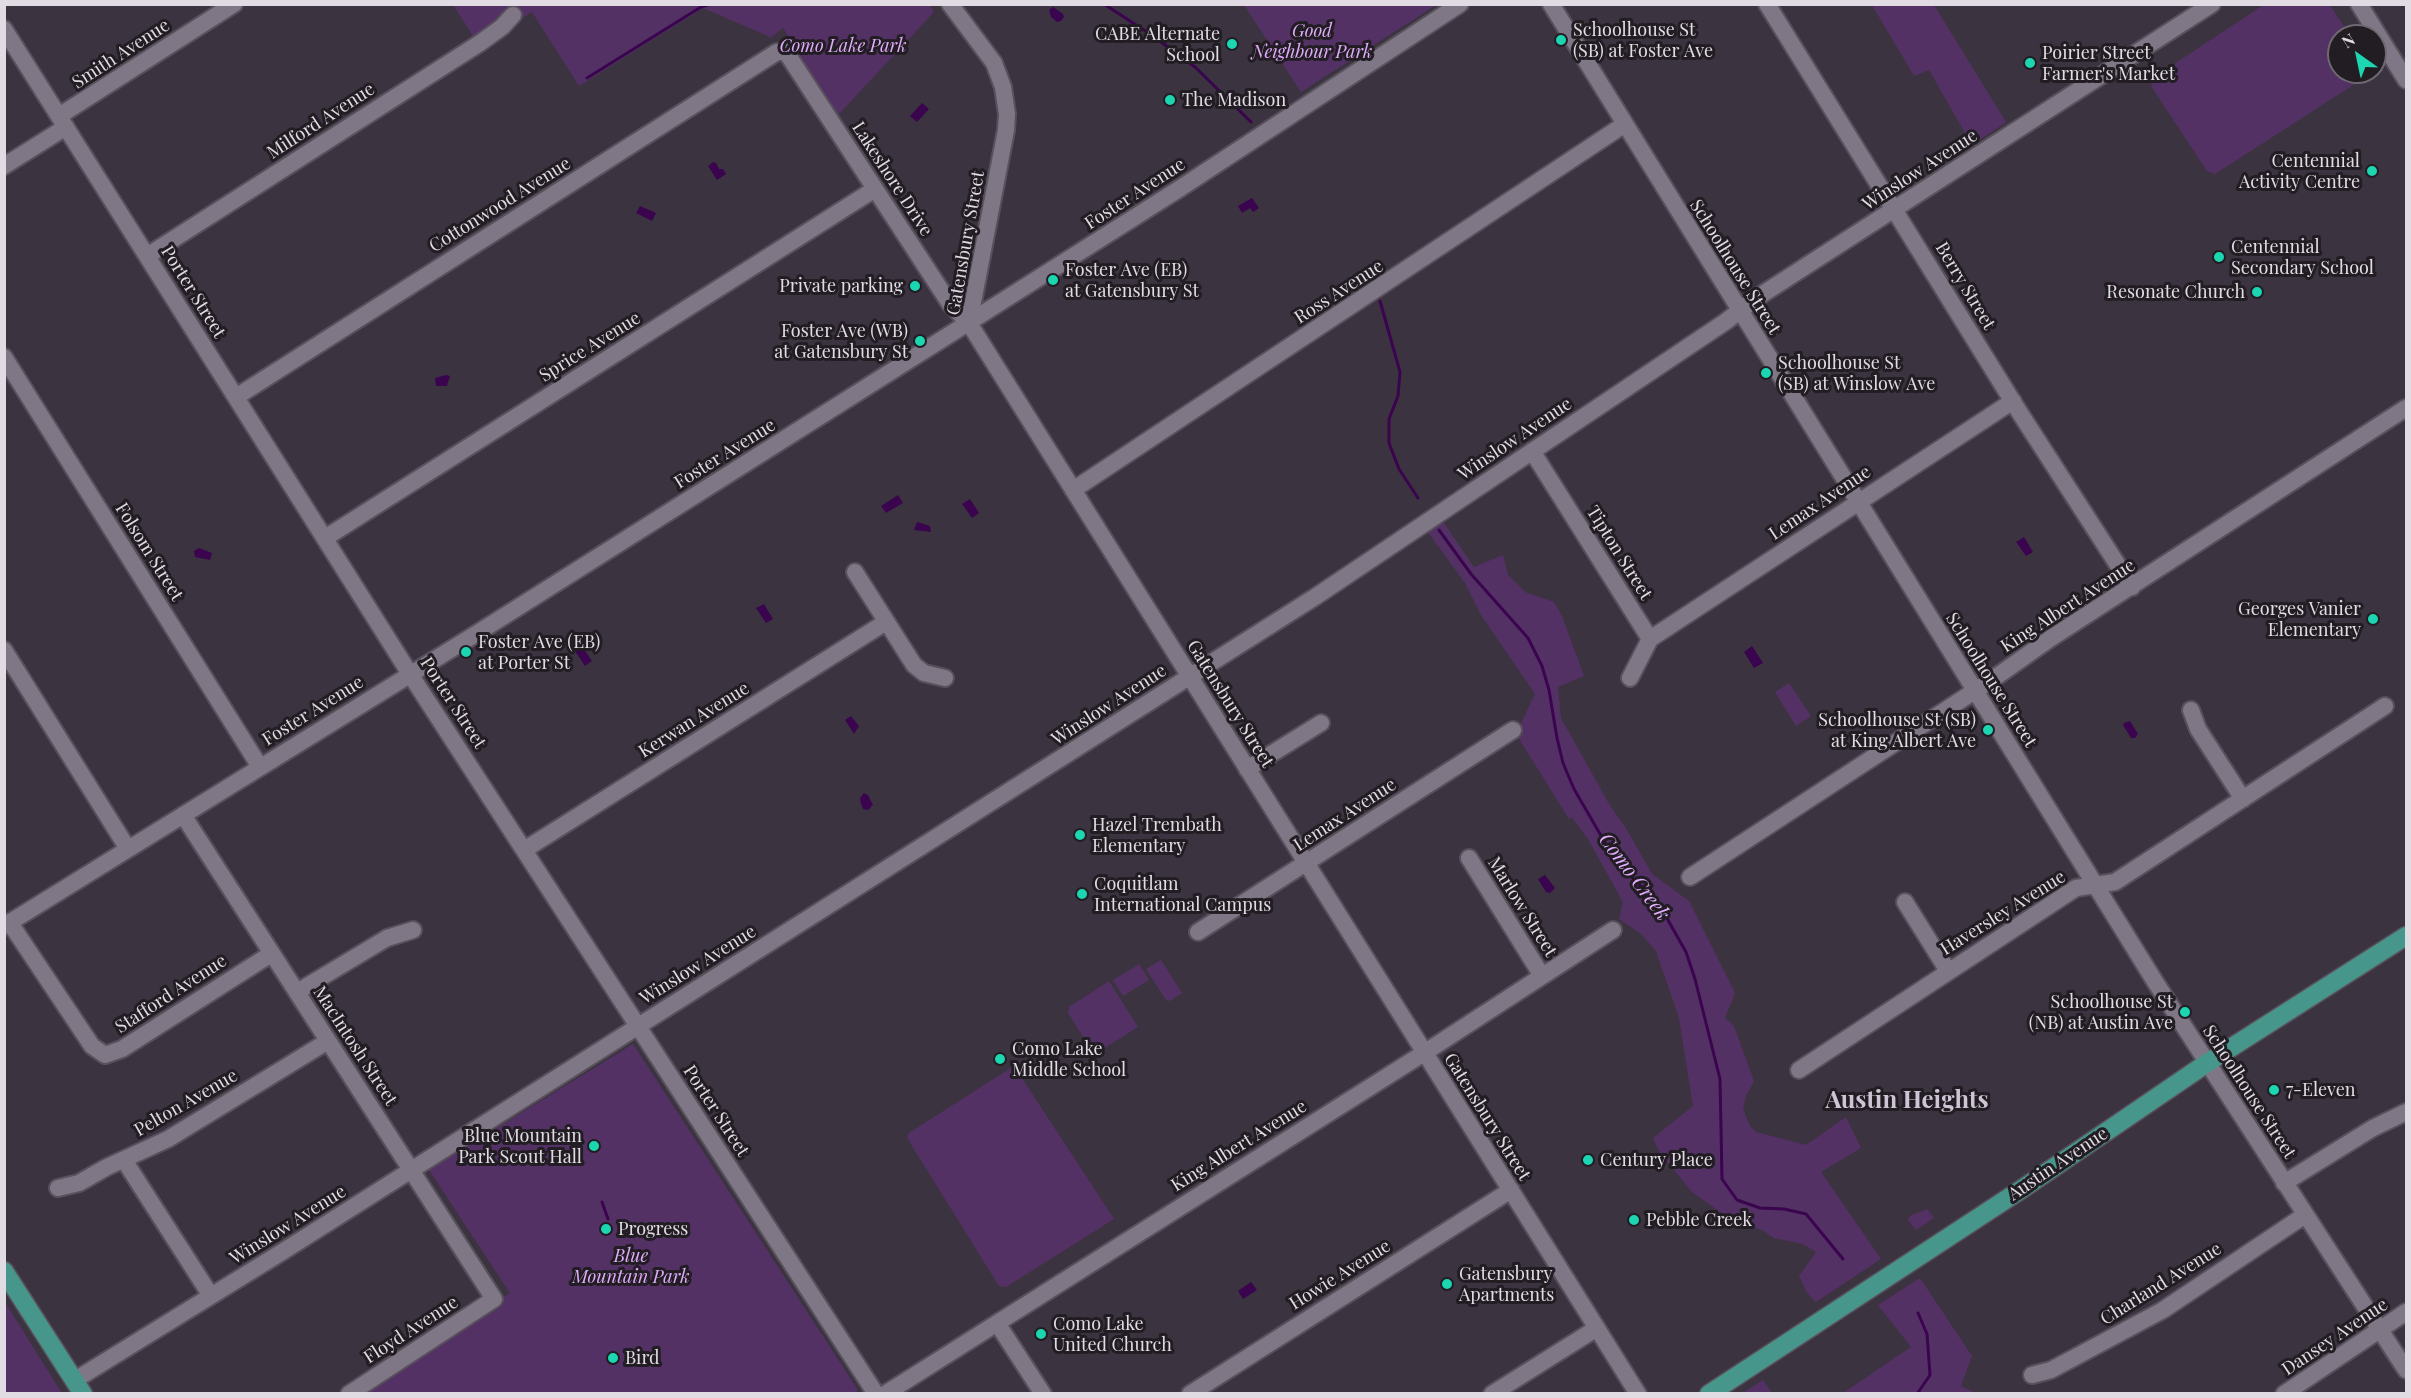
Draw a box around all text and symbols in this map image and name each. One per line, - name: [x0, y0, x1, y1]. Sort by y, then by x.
- street label: Smith Avenue: [68, 14, 174, 94]
- place label: Schoolhouse St (SB) at Foster Ave: [1573, 19, 1713, 62]
- park label: Good Neighbour Park: [1252, 20, 1372, 63]
- place label: CABE Alternate School: [1095, 23, 1220, 66]
- north arrow: [2327, 24, 2387, 84]
- text: N: [2337, 28, 2359, 52]
- marker: Schoolhouse St (SB) at Foster Ave: [1554, 33, 1568, 47]
- park label: Como Lake Park: [779, 35, 907, 57]
- marker: CABE Alternate School: [1225, 37, 1239, 51]
- place label: Poirier Street Farmer's Market: [2042, 42, 2175, 84]
- marker: Poirier Street Farmer's Market: [2023, 56, 2037, 70]
- street label: Milford Avenue: [263, 78, 379, 164]
- place label: The Madison: [1182, 89, 1286, 111]
- marker: The Madison: [1163, 93, 1177, 107]
- street label: Lakeshore Drive: [847, 118, 937, 240]
- street label: Winslow Avenue: [1859, 125, 1981, 215]
- place label: Centennial Activity Centre: [2239, 150, 2360, 192]
- street label: Cottonwood Avenue: [425, 153, 575, 257]
- street label: Foster Avenue: [1081, 154, 1189, 234]
- marker: Centennial Activity Centre: [2365, 164, 2379, 178]
- street label: Gatensbury Street: [943, 169, 989, 317]
- street label: Schoolhouse Street: [1685, 196, 1785, 338]
- place label: Centennial Secondary School: [2231, 236, 2374, 278]
- street label: Berry Street: [1930, 238, 2000, 334]
- street label: Porter Street: [156, 242, 230, 342]
- marker: Centennial Secondary School: [2212, 250, 2226, 264]
- street label: Ross Avenue: [1291, 255, 1387, 329]
- place label: Foster Ave (EB) at Gatensbury St: [1065, 259, 1199, 302]
- marker: Foster Ave (EB) at Gatensbury St: [1046, 273, 1060, 287]
- place label: Private parking: [779, 275, 903, 297]
- marker: Private parking: [908, 279, 922, 293]
- place label: Resonate Church: [2106, 281, 2245, 303]
- marker: Resonate Church: [2250, 285, 2264, 299]
- street label: Sprice Avenue: [535, 307, 645, 387]
- place label: Foster Ave (WB) at Gatensbury St: [774, 320, 908, 362]
- marker: Foster Ave (WB) at Gatensbury St: [913, 334, 927, 348]
- place label: Schoolhouse St (SB) at Winslow Ave: [1778, 352, 1935, 394]
- marker: Schoolhouse St (SB) at Winslow Ave: [1759, 366, 1773, 380]
- street label: Winslow Avenue: [1454, 393, 1576, 485]
- street label: Foster Avenue: [670, 414, 780, 494]
- street label: Lemax Avenue: [1765, 461, 1875, 545]
- street label: Folsom Street: [110, 499, 188, 605]
- street label: Tipton Street: [1582, 502, 1656, 604]
- street label: King Albert Avenue: [1997, 555, 2139, 657]
- place label: Georges Vanier Elementary: [2238, 598, 2361, 640]
- street label: Schoolhouse Street: [1941, 609, 2041, 751]
- marker: Georges Vanier Elementary: [2366, 612, 2380, 626]
- place label: Foster Ave (EB) at Porter St: [478, 631, 600, 674]
- street label: Gatensbury Street: [1182, 636, 1278, 772]
- marker: Foster Ave (EB) at Porter St: [459, 645, 473, 659]
- street label: Porter Street: [415, 653, 491, 753]
- street label: Winslow Avenue: [1048, 660, 1170, 750]
- street label: Foster Avenue: [258, 671, 368, 751]
- street label: Kerwan Avenue: [635, 677, 753, 763]
- place label: Schoolhouse St (SB) at King Albert Ave: [1818, 709, 1976, 752]
- marker: Schoolhouse St (SB) at King Albert Ave: [1981, 723, 1995, 737]
- street label: Lemax Avenue: [1290, 774, 1400, 856]
- place label: Hazel Trembath Elementary: [1092, 814, 1222, 856]
- marker: Hazel Trembath Elementary: [1073, 828, 1087, 842]
- water label: Como Creek: [1593, 829, 1675, 925]
- street label: Marlow Street: [1483, 853, 1561, 961]
- street label: Haversley Avenue: [1937, 866, 2069, 960]
- place label: Coquitlam International Campus: [1094, 873, 1271, 916]
- marker: Coquitlam International Campus: [1075, 887, 1089, 901]
- street label: Winslow Avenue: [636, 921, 760, 1009]
- street label: Stafford Avenue: [111, 950, 231, 1038]
- street label: MacIntosh Street: [308, 982, 402, 1110]
- place label: Schoolhouse St (NB) at Austin Ave: [2029, 991, 2173, 1034]
- marker: Schoolhouse St (NB) at Austin Ave: [2178, 1005, 2192, 1019]
- street label: Schoolhouse Street: [2198, 1021, 2300, 1163]
- place label: Como Lake Middle School: [1012, 1038, 1126, 1080]
- street label: Gatensbury Street: [1439, 1049, 1535, 1185]
- marker: Como Lake Middle School: [993, 1052, 1007, 1066]
- street label: Porter Street: [678, 1061, 754, 1161]
- street label: Pelton Avenue: [131, 1065, 241, 1141]
- place label: 7-Eleven: [2286, 1079, 2356, 1101]
- marker: 7-Eleven: [2267, 1083, 2281, 1097]
- district label: Austin Heights: [1825, 1087, 1989, 1115]
- street label: King Albert Avenue: [1167, 1096, 1311, 1196]
- street label: Austin Avenue: [2004, 1123, 2112, 1205]
- place label: Blue Mountain Park Scout Hall: [458, 1125, 582, 1168]
- marker: Blue Mountain Park Scout Hall: [587, 1139, 601, 1153]
- place label: Century Place: [1600, 1149, 1713, 1171]
- marker: Century Place: [1581, 1153, 1595, 1167]
- street label: Winslow Avenue: [226, 1181, 350, 1269]
- place label: Pebble Creek: [1646, 1209, 1752, 1231]
- marker: Pebble Creek: [1627, 1213, 1641, 1227]
- place label: Progress: [618, 1218, 688, 1240]
- marker: Progress: [599, 1222, 613, 1236]
- street label: Howie Avenue: [1285, 1235, 1395, 1315]
- street label: Charland Avenue: [2096, 1238, 2226, 1330]
- park label: Blue Mountain Park: [572, 1245, 690, 1288]
- place label: Gatensbury Apartments: [1459, 1263, 1554, 1306]
- marker: Gatensbury Apartments: [1440, 1277, 1454, 1291]
- street label: Floyd Avenue: [360, 1292, 462, 1368]
- street label: Dansey Avenue: [2278, 1294, 2392, 1380]
- place label: Como Lake United Church: [1053, 1313, 1172, 1356]
- marker: Como Lake United Church: [1034, 1327, 1048, 1341]
- place label: Bird: [625, 1347, 660, 1369]
- marker: Bird: [606, 1351, 620, 1365]

